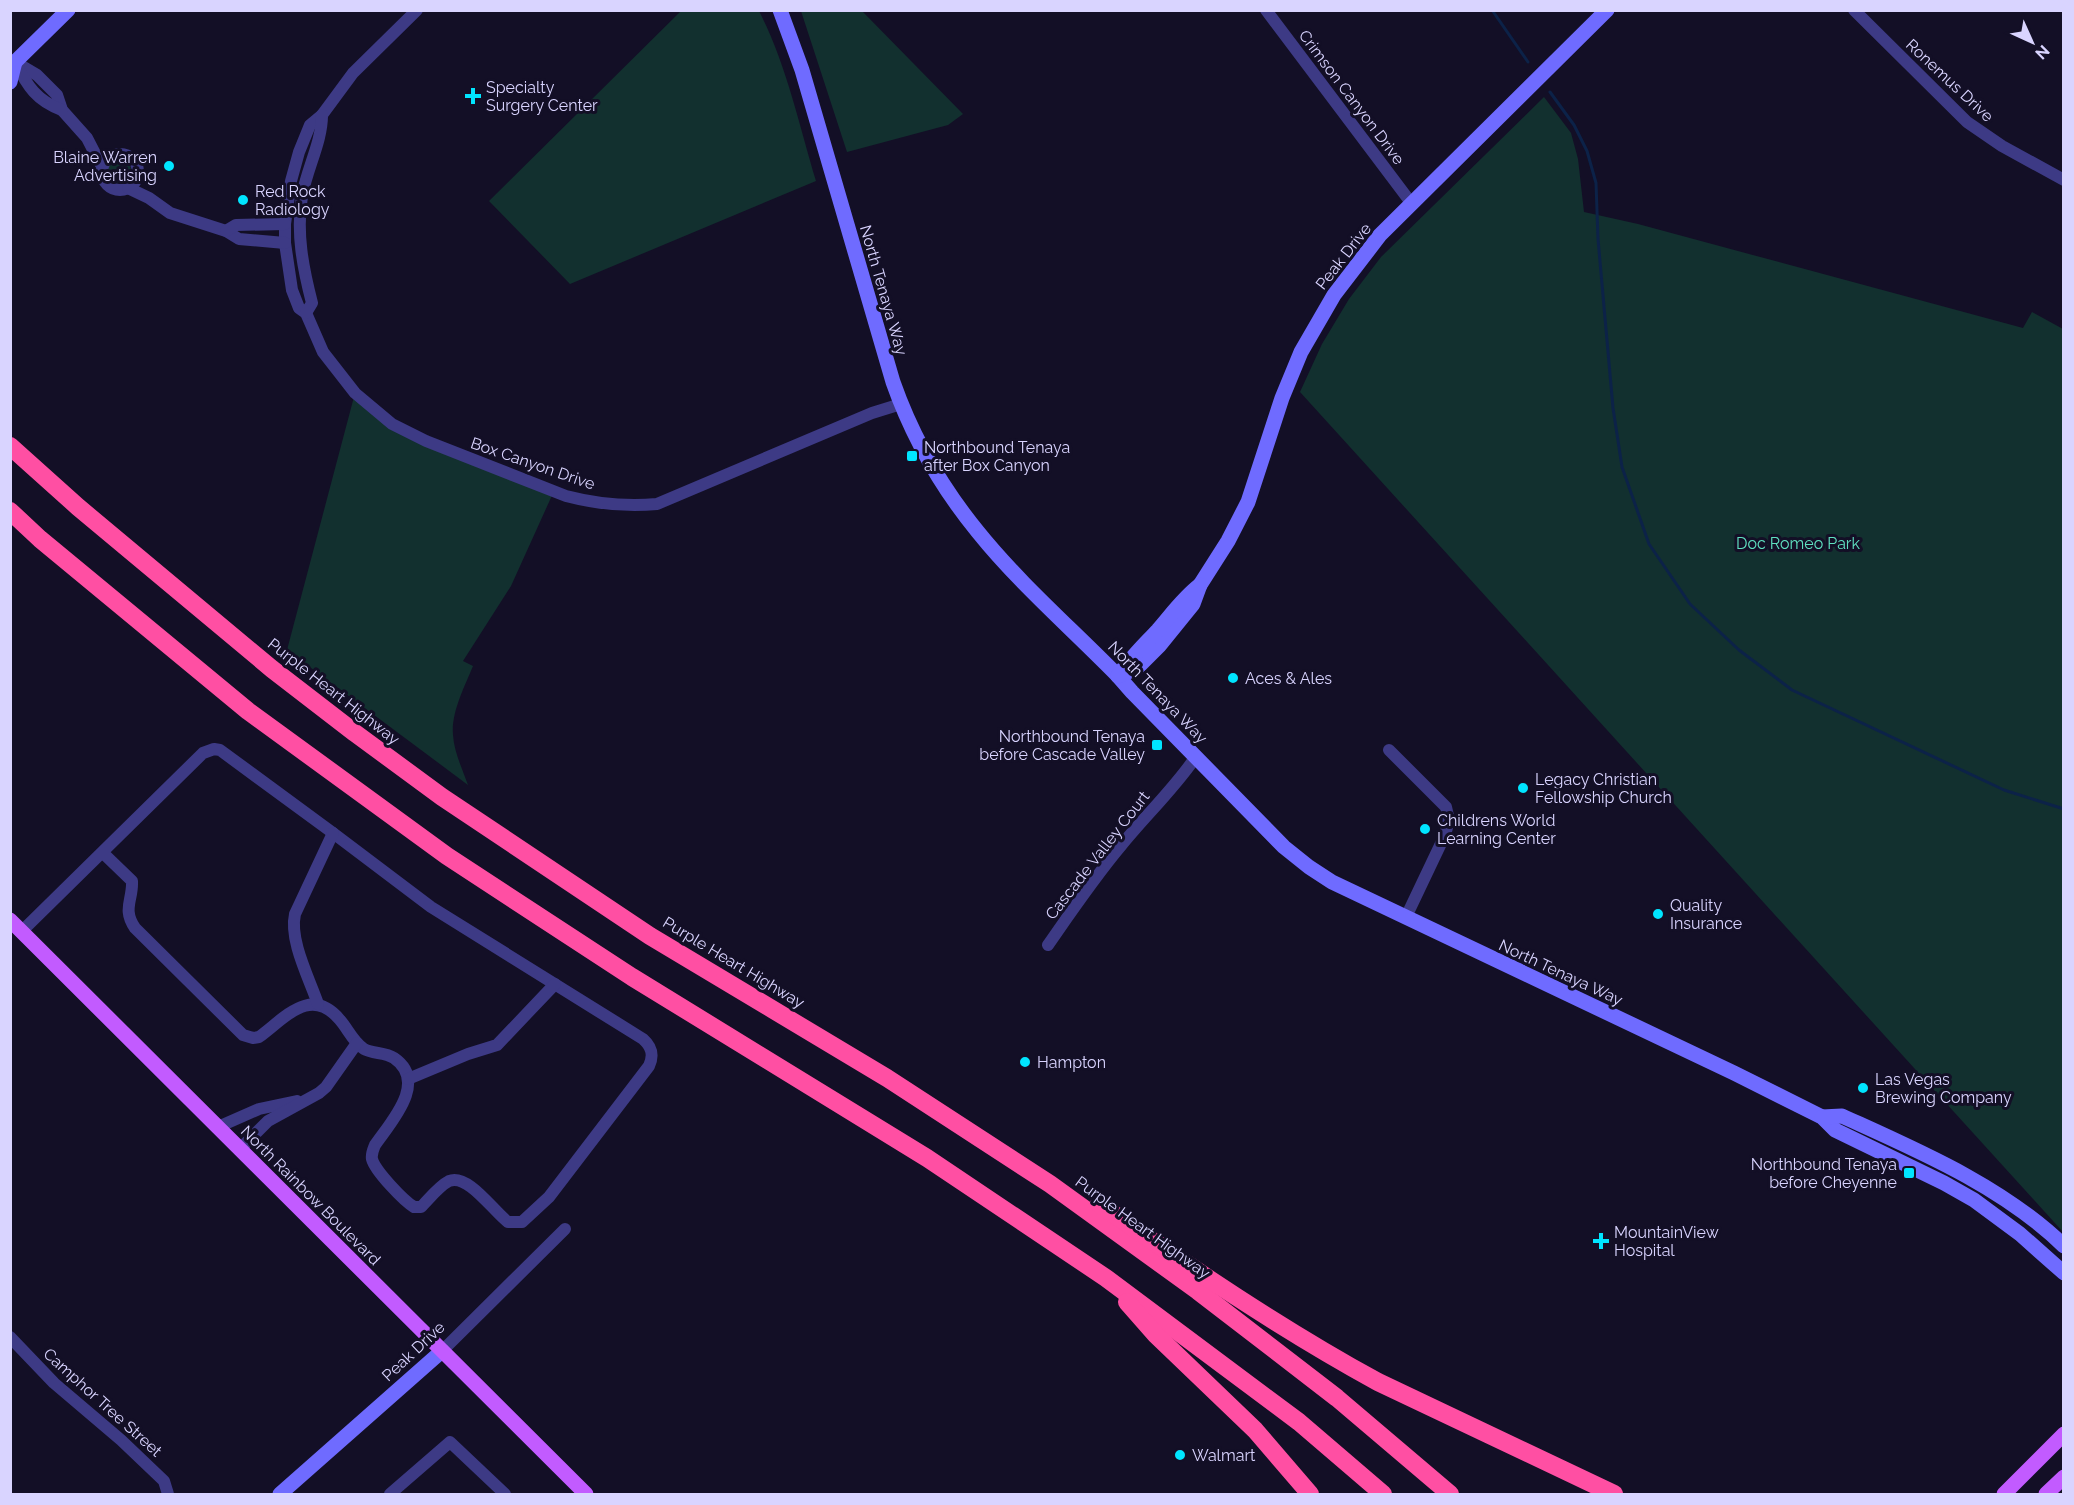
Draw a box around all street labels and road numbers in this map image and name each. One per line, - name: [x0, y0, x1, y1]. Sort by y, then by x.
- street label: Crimson Canyon Drive: [1295, 26, 1408, 168]
- street label: Ronemus Drive: [1902, 35, 1997, 126]
- street label: Peak Drive: [1312, 219, 1375, 293]
- street label: North Tenaya Way: [856, 223, 911, 358]
- street label: Box Canyon Drive: [468, 433, 598, 494]
- street label: Purple Heart Highway: [264, 634, 404, 749]
- street label: North Tenaya Way: [1104, 637, 1211, 748]
- street label: Cascade Valley Court: [1041, 787, 1154, 923]
- street label: Purple Heart Highway: [659, 913, 808, 1012]
- street label: North Tenaya Way: [1496, 935, 1626, 1010]
- street label: North Rainbow Boulevard: [237, 1122, 384, 1269]
- street label: Purple Heart Highway: [1072, 1172, 1214, 1283]
- street label: Peak Drive: [378, 1318, 449, 1385]
- street label: Camphor Tree Street: [39, 1344, 166, 1461]

